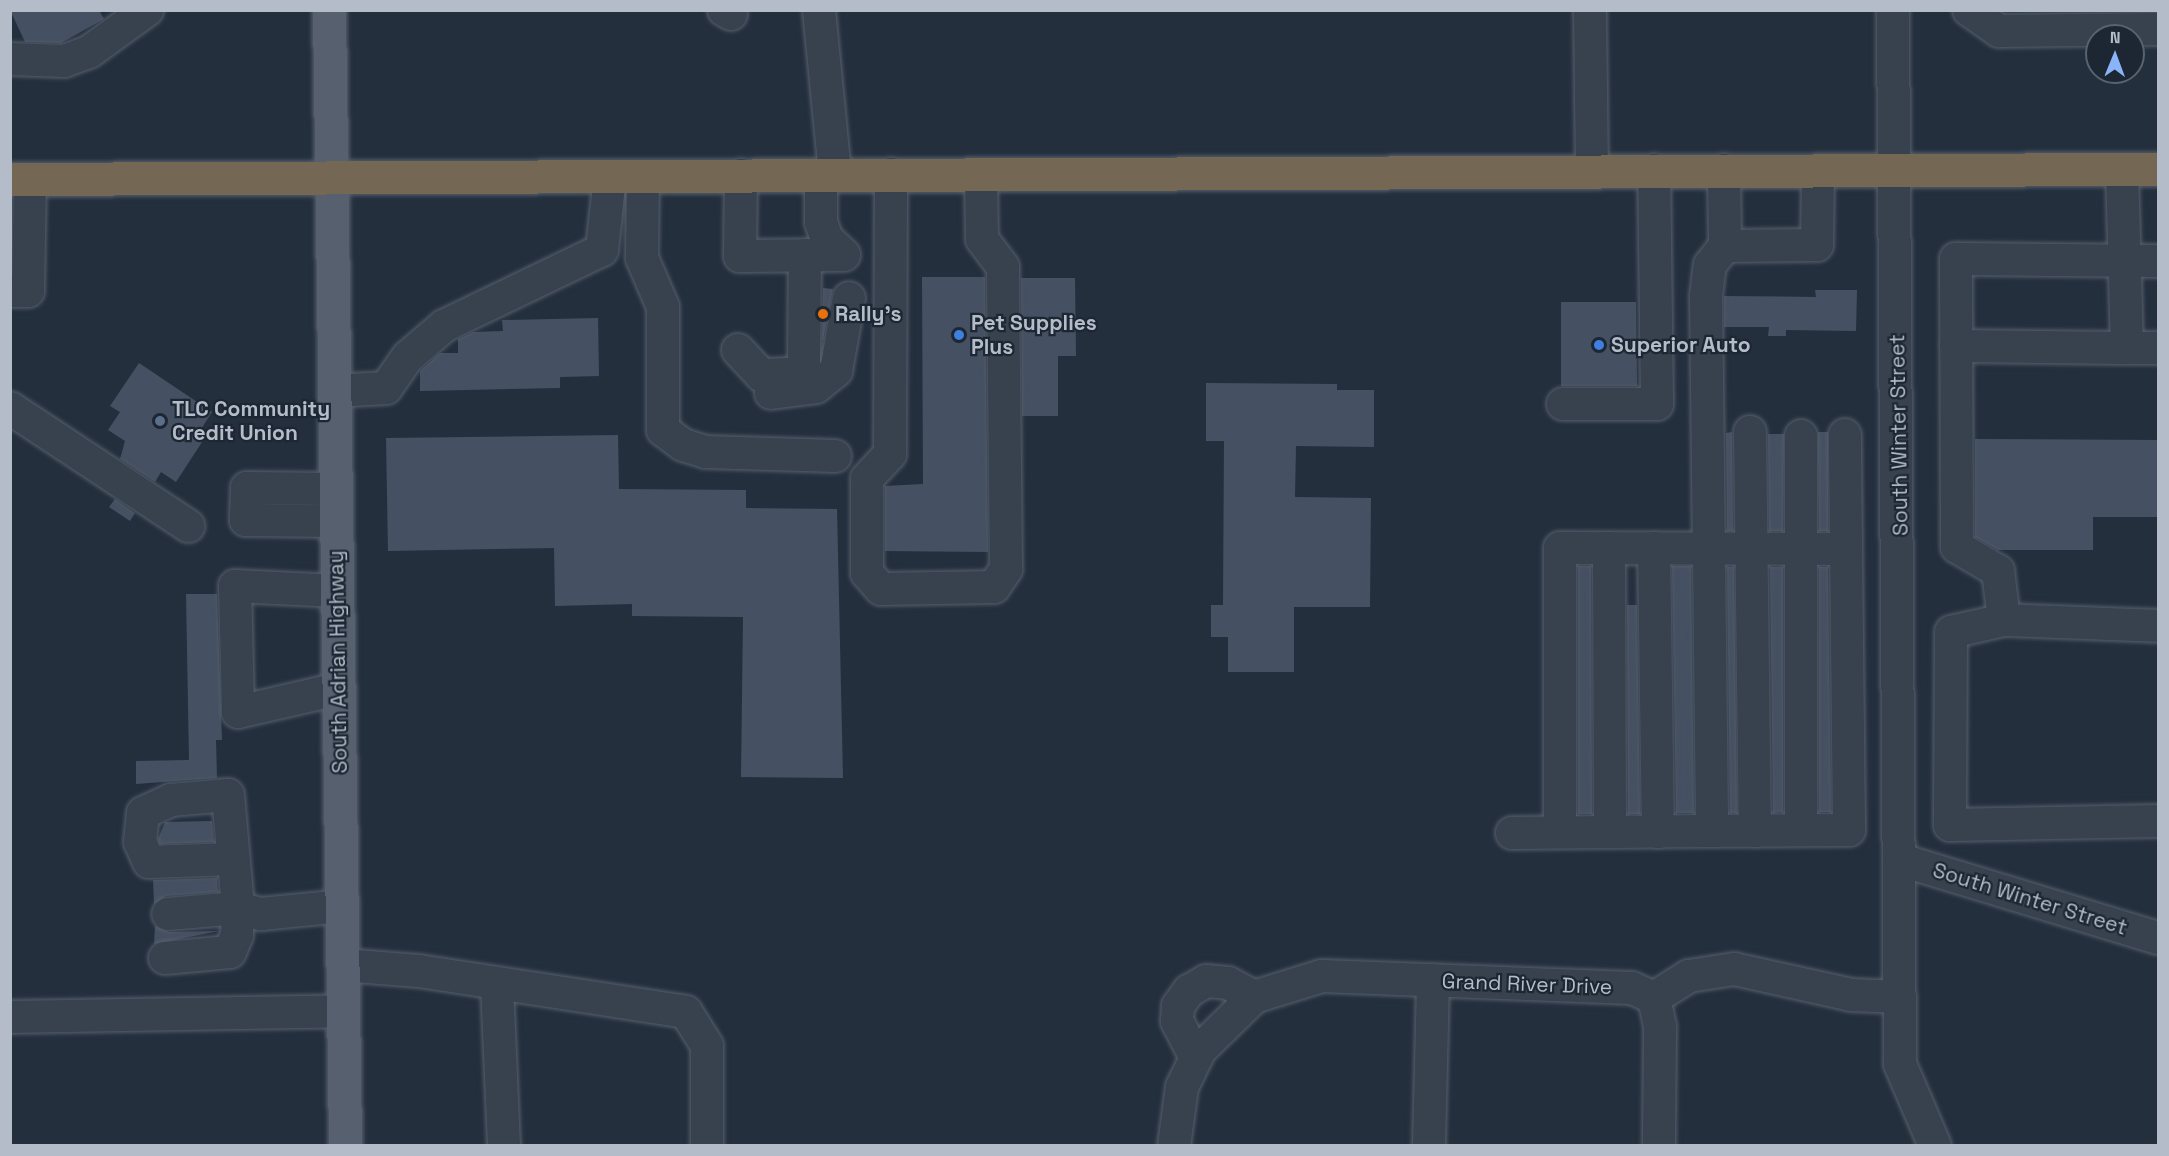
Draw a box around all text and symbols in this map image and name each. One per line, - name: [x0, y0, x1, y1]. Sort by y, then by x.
- north arrow: [2085, 24, 2145, 84]
- text: N: [2110, 27, 2121, 48]
- place label: Rally's: [835, 301, 901, 327]
- marker: Rally's: [816, 307, 830, 321]
- place label: Pet Supplies Plus: [971, 310, 1097, 360]
- marker: Pet Supplies Plus: [952, 328, 966, 342]
- place label: Superior Auto: [1611, 332, 1751, 358]
- street label: South Winter Street: [1885, 334, 1913, 536]
- marker: Superior Auto: [1592, 338, 1606, 352]
- place label: TLC Community Credit Union: [172, 396, 330, 446]
- marker: TLC Community Credit Union: [153, 414, 167, 428]
- street label: South Adrian Highway: [323, 550, 353, 774]
- street label: South Winter Street: [1930, 857, 2130, 941]
- street label: Grand River Drive: [1441, 968, 1613, 1000]

